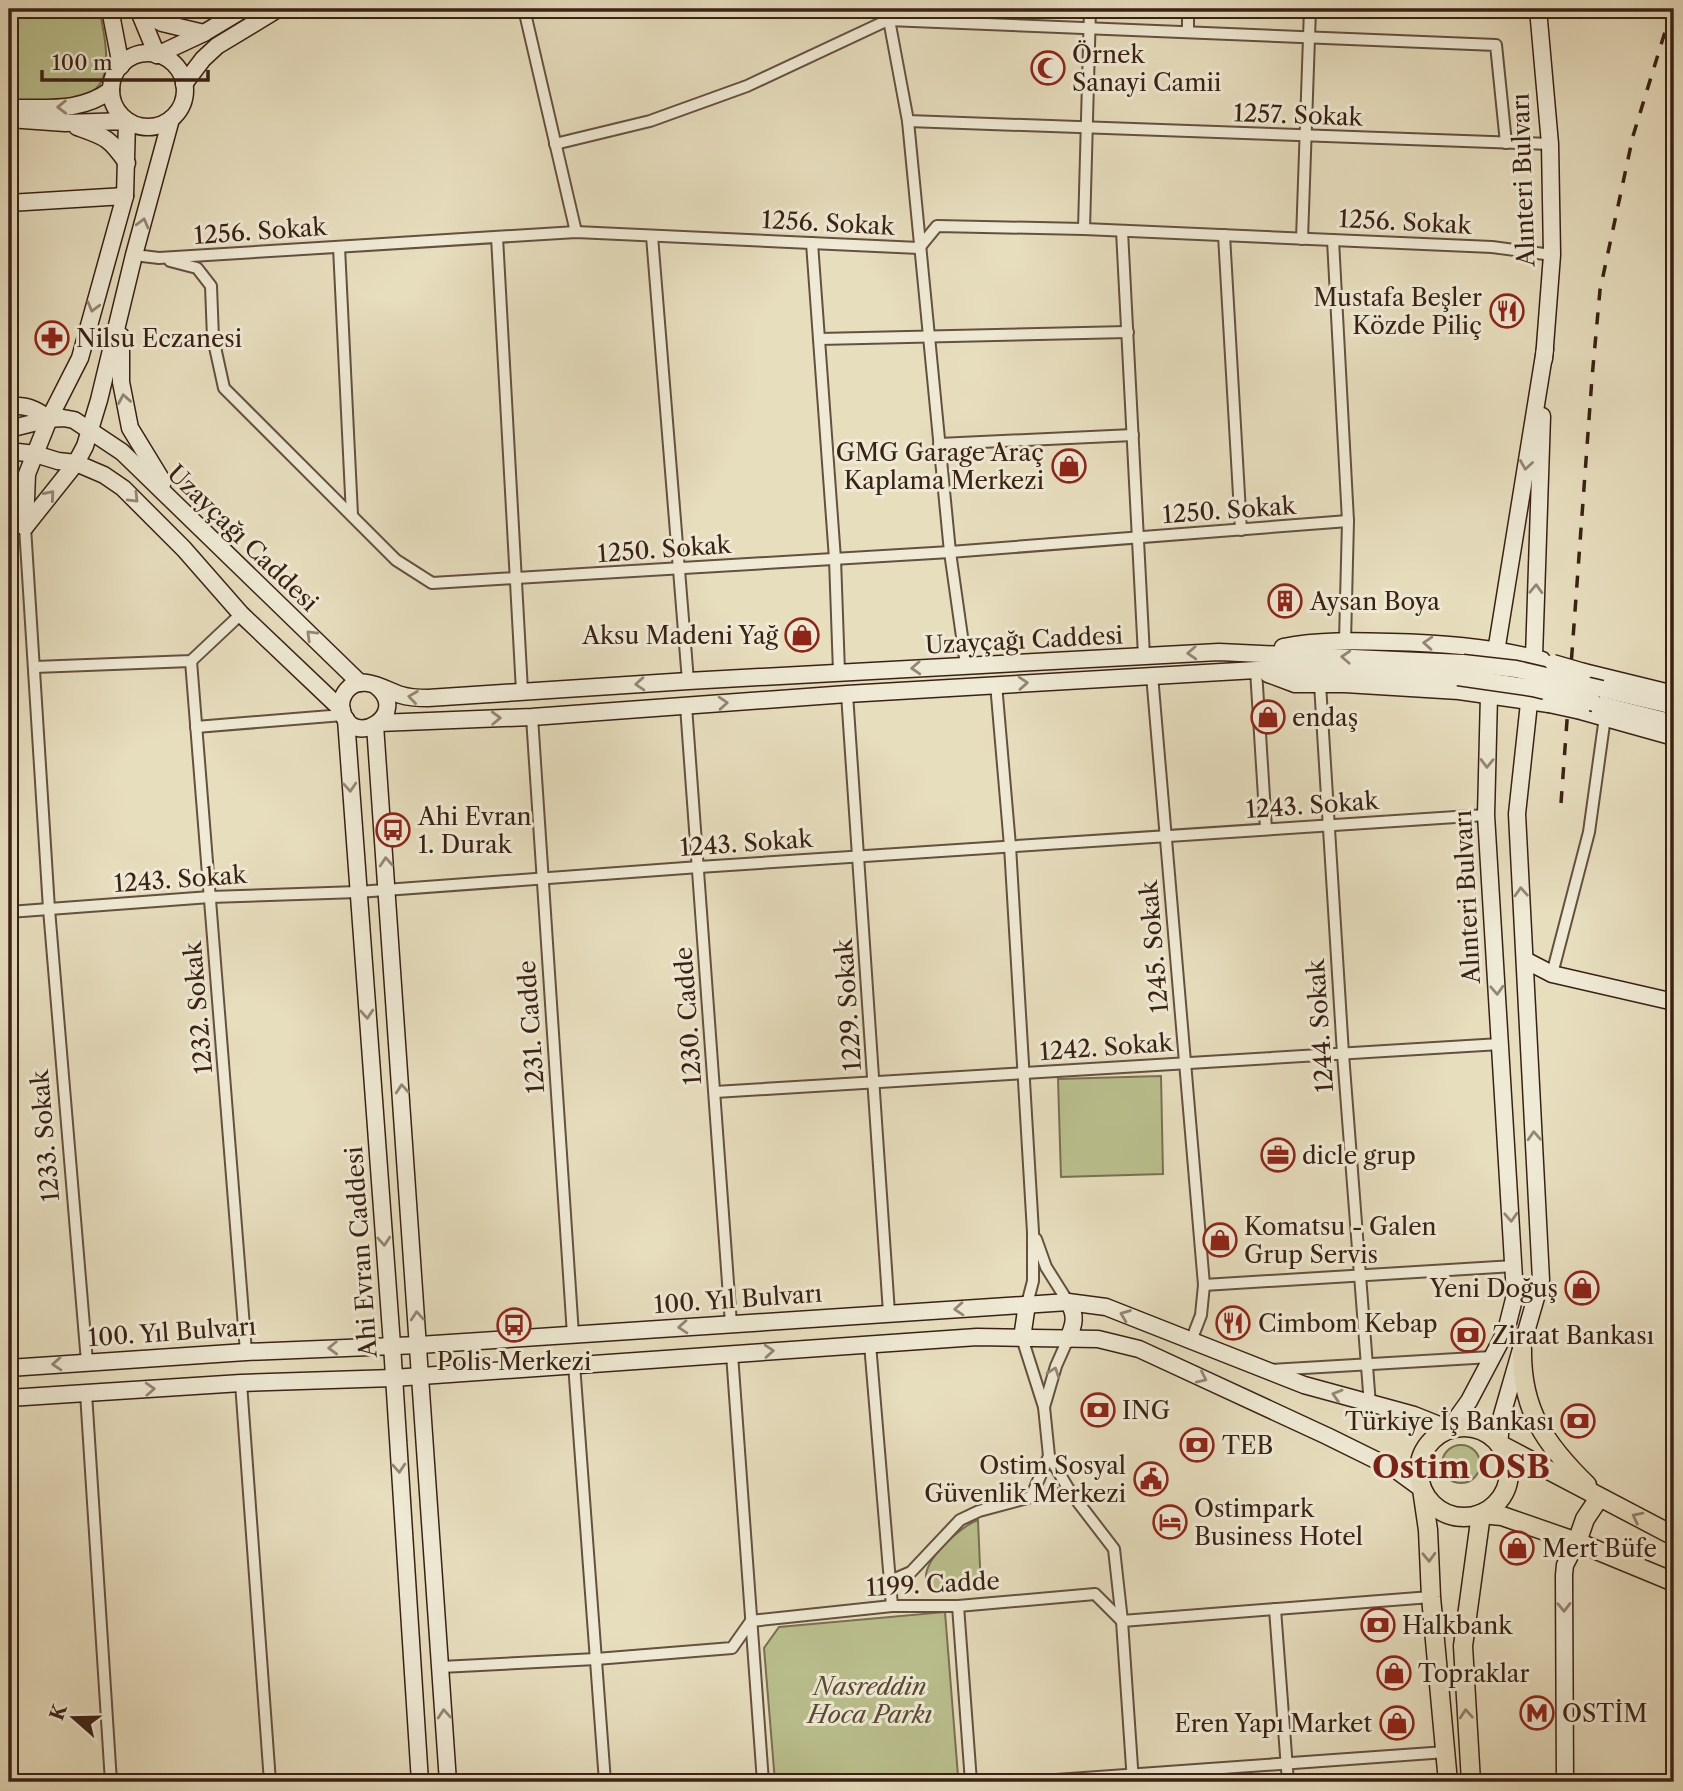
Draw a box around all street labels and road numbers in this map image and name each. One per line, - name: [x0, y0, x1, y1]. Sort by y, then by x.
- street label: Alınteri Bulvarı: [1505, 93, 1541, 268]
- street label: 1257. Sokak: [1233, 98, 1364, 132]
- street label: 1256. Sokak: [1338, 204, 1473, 240]
- street label: 1256. Sokak: [761, 205, 896, 241]
- street label: 1256. Sokak: [193, 212, 328, 250]
- street label: Uzayçağı Caddesi: [162, 459, 324, 617]
- street label: 1250. Sokak: [1161, 491, 1298, 529]
- street label: 1250. Sokak: [596, 530, 733, 568]
- street label: Uzayçağı Caddesi: [924, 620, 1124, 660]
- street label: 1243. Sokak: [1245, 786, 1380, 824]
- street label: Alınteri Bulvarı: [1448, 809, 1486, 986]
- street label: 1243. Sokak: [679, 824, 814, 862]
- street label: 1243. Sokak: [113, 860, 248, 898]
- street label: 1245. Sokak: [1134, 879, 1174, 1014]
- street label: 1229. Sokak: [829, 937, 867, 1072]
- street label: 1232. Sokak: [178, 940, 218, 1075]
- street label: 1230. Cadde: [669, 946, 707, 1086]
- street label: 1244. Sokak: [1301, 957, 1339, 1094]
- street label: 1231. Cadde: [512, 959, 550, 1095]
- street label: 1242. Sokak: [1039, 1028, 1175, 1066]
- street label: 1233. Sokak: [25, 1068, 65, 1203]
- street label: Ahi Evran Caddesi: [339, 1145, 383, 1360]
- street label: 100. Yıl Bulvarı: [653, 1279, 823, 1319]
- street label: 100. Yıl Bulvarı: [87, 1312, 257, 1352]
- street label: 1199. Cadde: [865, 1566, 1001, 1602]

